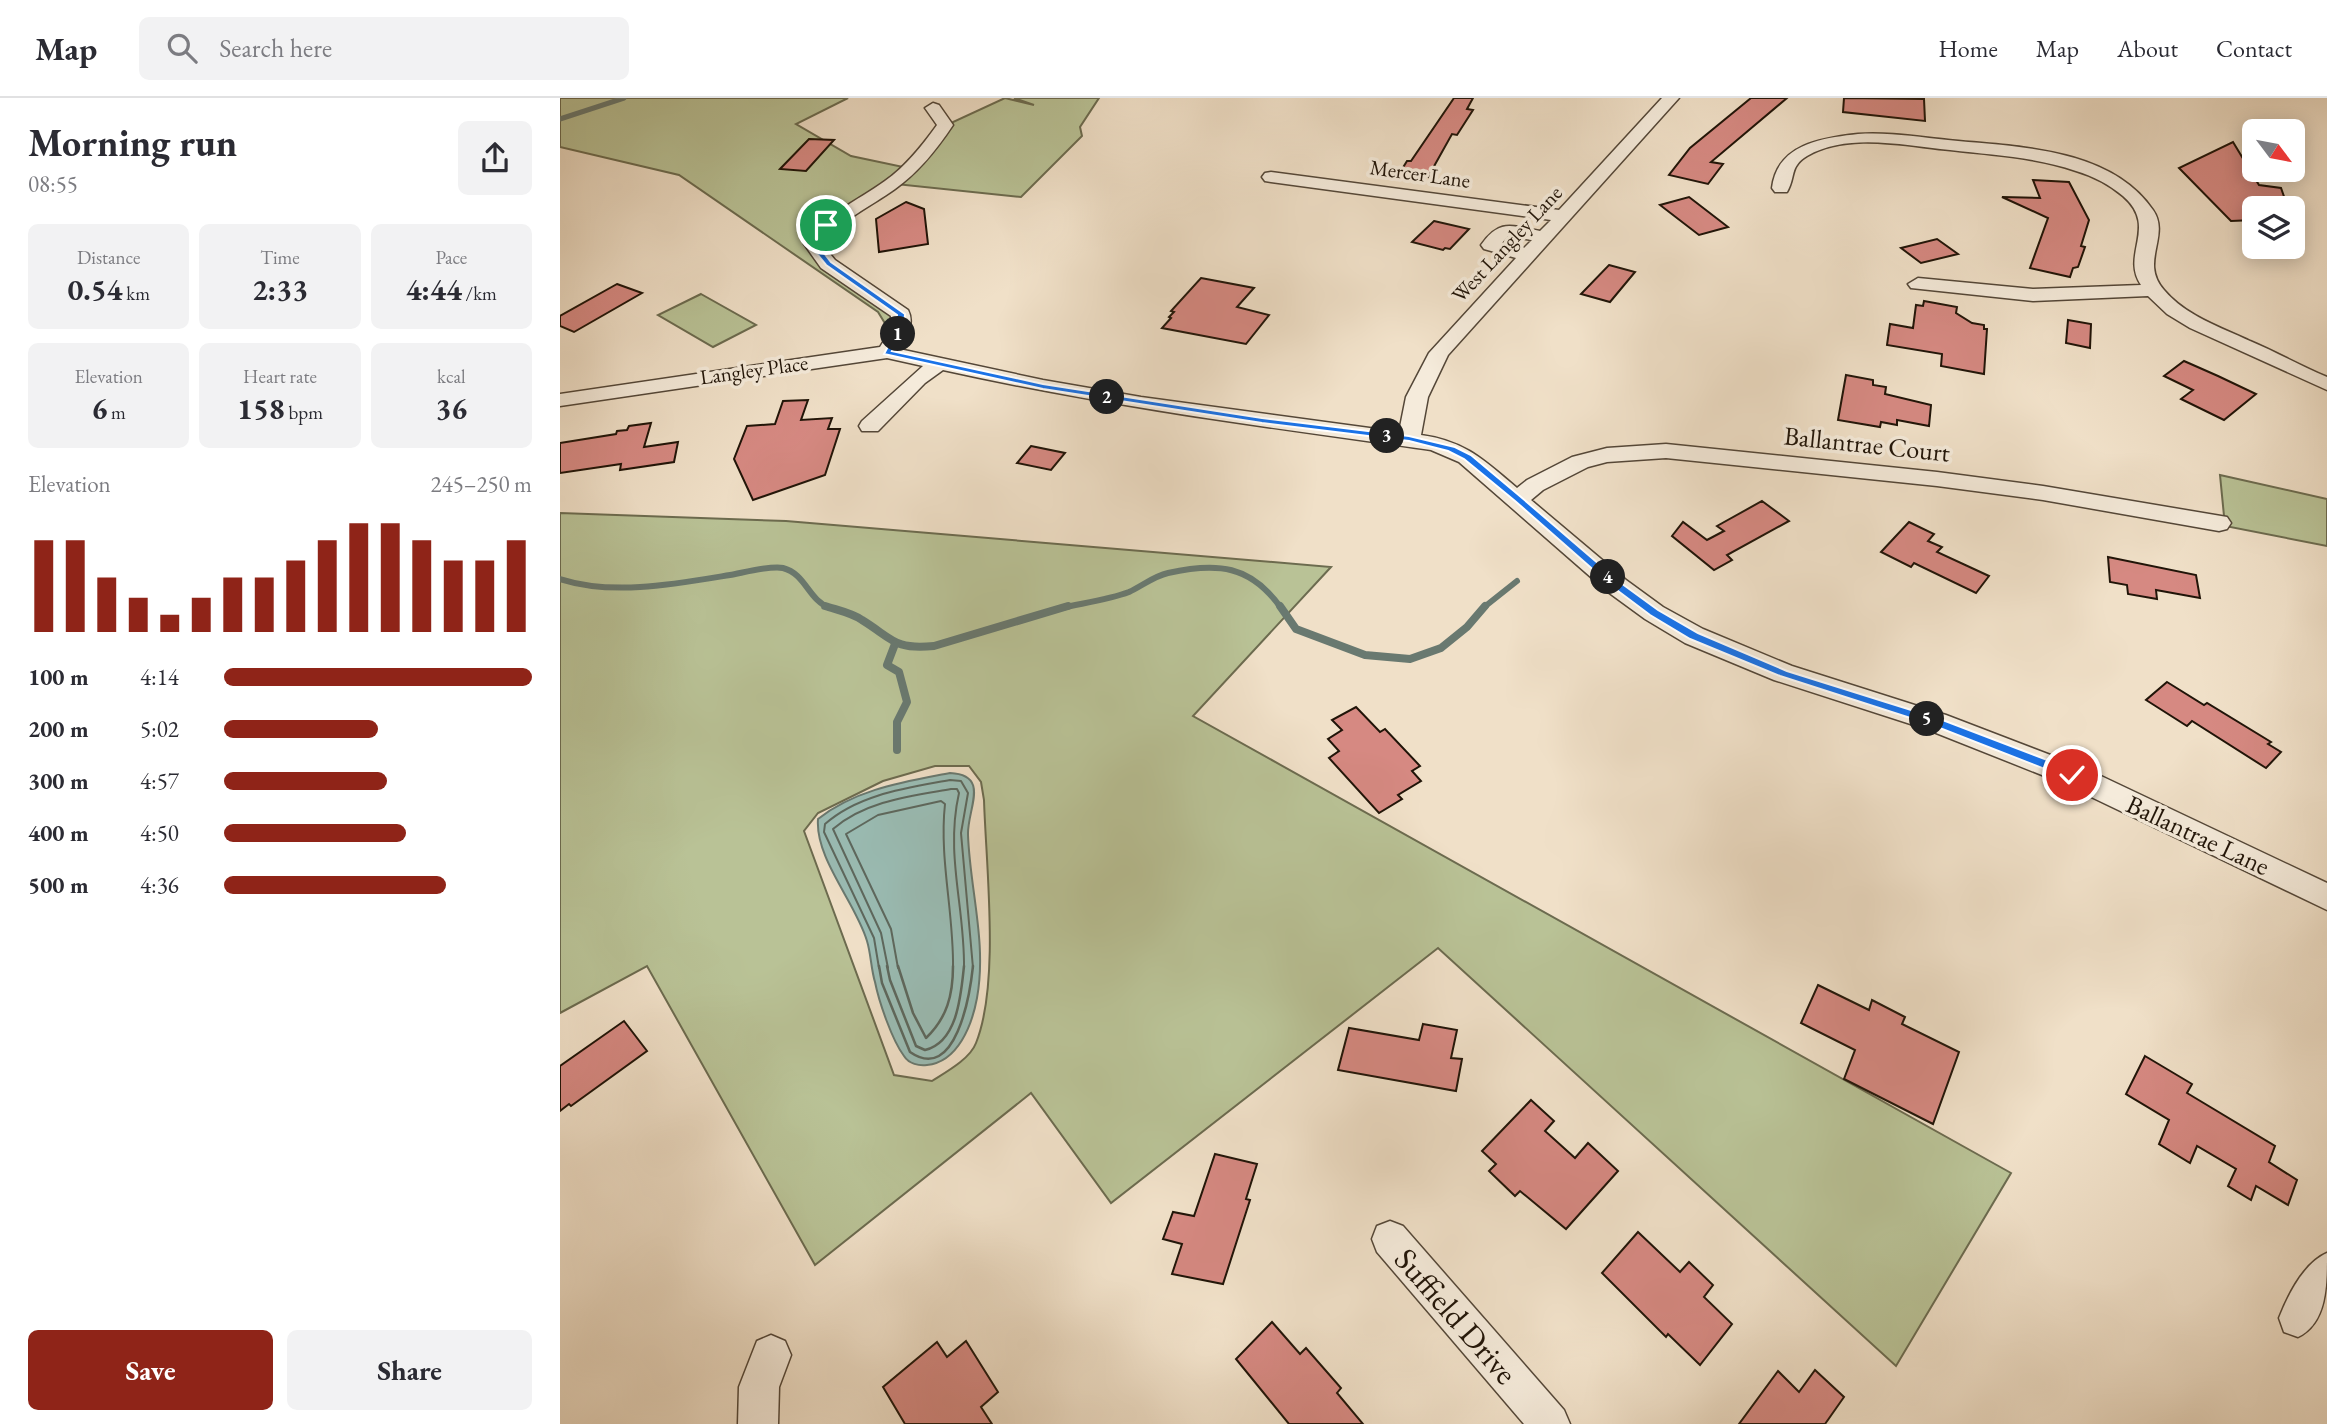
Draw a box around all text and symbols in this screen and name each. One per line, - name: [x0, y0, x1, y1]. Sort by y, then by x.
- search box: [139, 17, 629, 80]
- text: Map: [35, 27, 97, 70]
- icon: search: [163, 29, 201, 67]
- text: Search here: [219, 31, 332, 65]
- text: Home: [1938, 33, 1998, 64]
- text: Map: [2036, 33, 2079, 64]
- text: About: [2117, 33, 2178, 64]
- text: Contact: [2216, 33, 2292, 64]
- text: Morning run: [28, 118, 237, 167]
- north arrow: [2242, 119, 2305, 182]
- map controls: [2242, 119, 2305, 259]
- button: share: [458, 121, 532, 195]
- street label: Mercer Lane: [1368, 153, 1472, 194]
- text: 08:55: [28, 169, 78, 199]
- street label: West Langley Lane: [1445, 179, 1568, 308]
- pin: [796, 195, 856, 255]
- button: layers: [2242, 196, 2305, 259]
- icon: arrive: [807, 206, 845, 244]
- text: Distance: [77, 245, 140, 270]
- text: Time: [260, 245, 300, 270]
- text: Pace: [435, 245, 467, 270]
- text: 0.54: [67, 270, 122, 309]
- text: 2:33: [252, 270, 308, 309]
- text: 4:44: [406, 270, 462, 309]
- text: km: [122, 281, 150, 306]
- text: /km: [462, 281, 497, 306]
- pin: 1: [880, 316, 916, 352]
- text: 1: [892, 321, 903, 346]
- street label: Langley Place: [698, 349, 810, 390]
- text: Elevation: [74, 364, 143, 389]
- text: Heart rate: [243, 364, 317, 389]
- text: kcal: [437, 364, 466, 389]
- pin: 2: [1090, 380, 1124, 414]
- text: 2: [1101, 384, 1112, 409]
- text: 6: [91, 389, 107, 428]
- text: 158: [237, 389, 285, 428]
- text: 36: [435, 389, 467, 428]
- text: m: [107, 400, 126, 425]
- text: bpm: [285, 400, 323, 425]
- pin: 3: [1370, 418, 1404, 454]
- street label: Ballantrae Court: [1782, 418, 1952, 470]
- text: 3: [1381, 423, 1392, 448]
- text: Elevation: [28, 469, 111, 499]
- text: 245–250 m: [431, 469, 532, 499]
- pin: 4: [1590, 560, 1626, 594]
- text: 4: [1602, 564, 1613, 589]
- text: 100 m: [28, 662, 89, 692]
- text: 4:14: [140, 662, 179, 692]
- pin: 5: [1910, 702, 1944, 736]
- text: 5: [1921, 706, 1932, 731]
- text: 200 m: [28, 714, 89, 744]
- text: 5:02: [140, 714, 179, 744]
- pin: [2042, 745, 2102, 805]
- icon: check: [2053, 756, 2091, 794]
- text: 300 m: [28, 766, 89, 796]
- text: 4:57: [140, 766, 179, 796]
- street label: Ballantrae Lane: [2121, 787, 2275, 883]
- text: 400 m: [28, 818, 89, 848]
- text: 4:50: [140, 818, 179, 848]
- text: 500 m: [28, 870, 89, 900]
- text: 4:36: [140, 870, 179, 900]
- street label: Suffield Drive: [1385, 1239, 1527, 1393]
- button: Save: [28, 1330, 273, 1410]
- button: Share: [287, 1330, 532, 1410]

